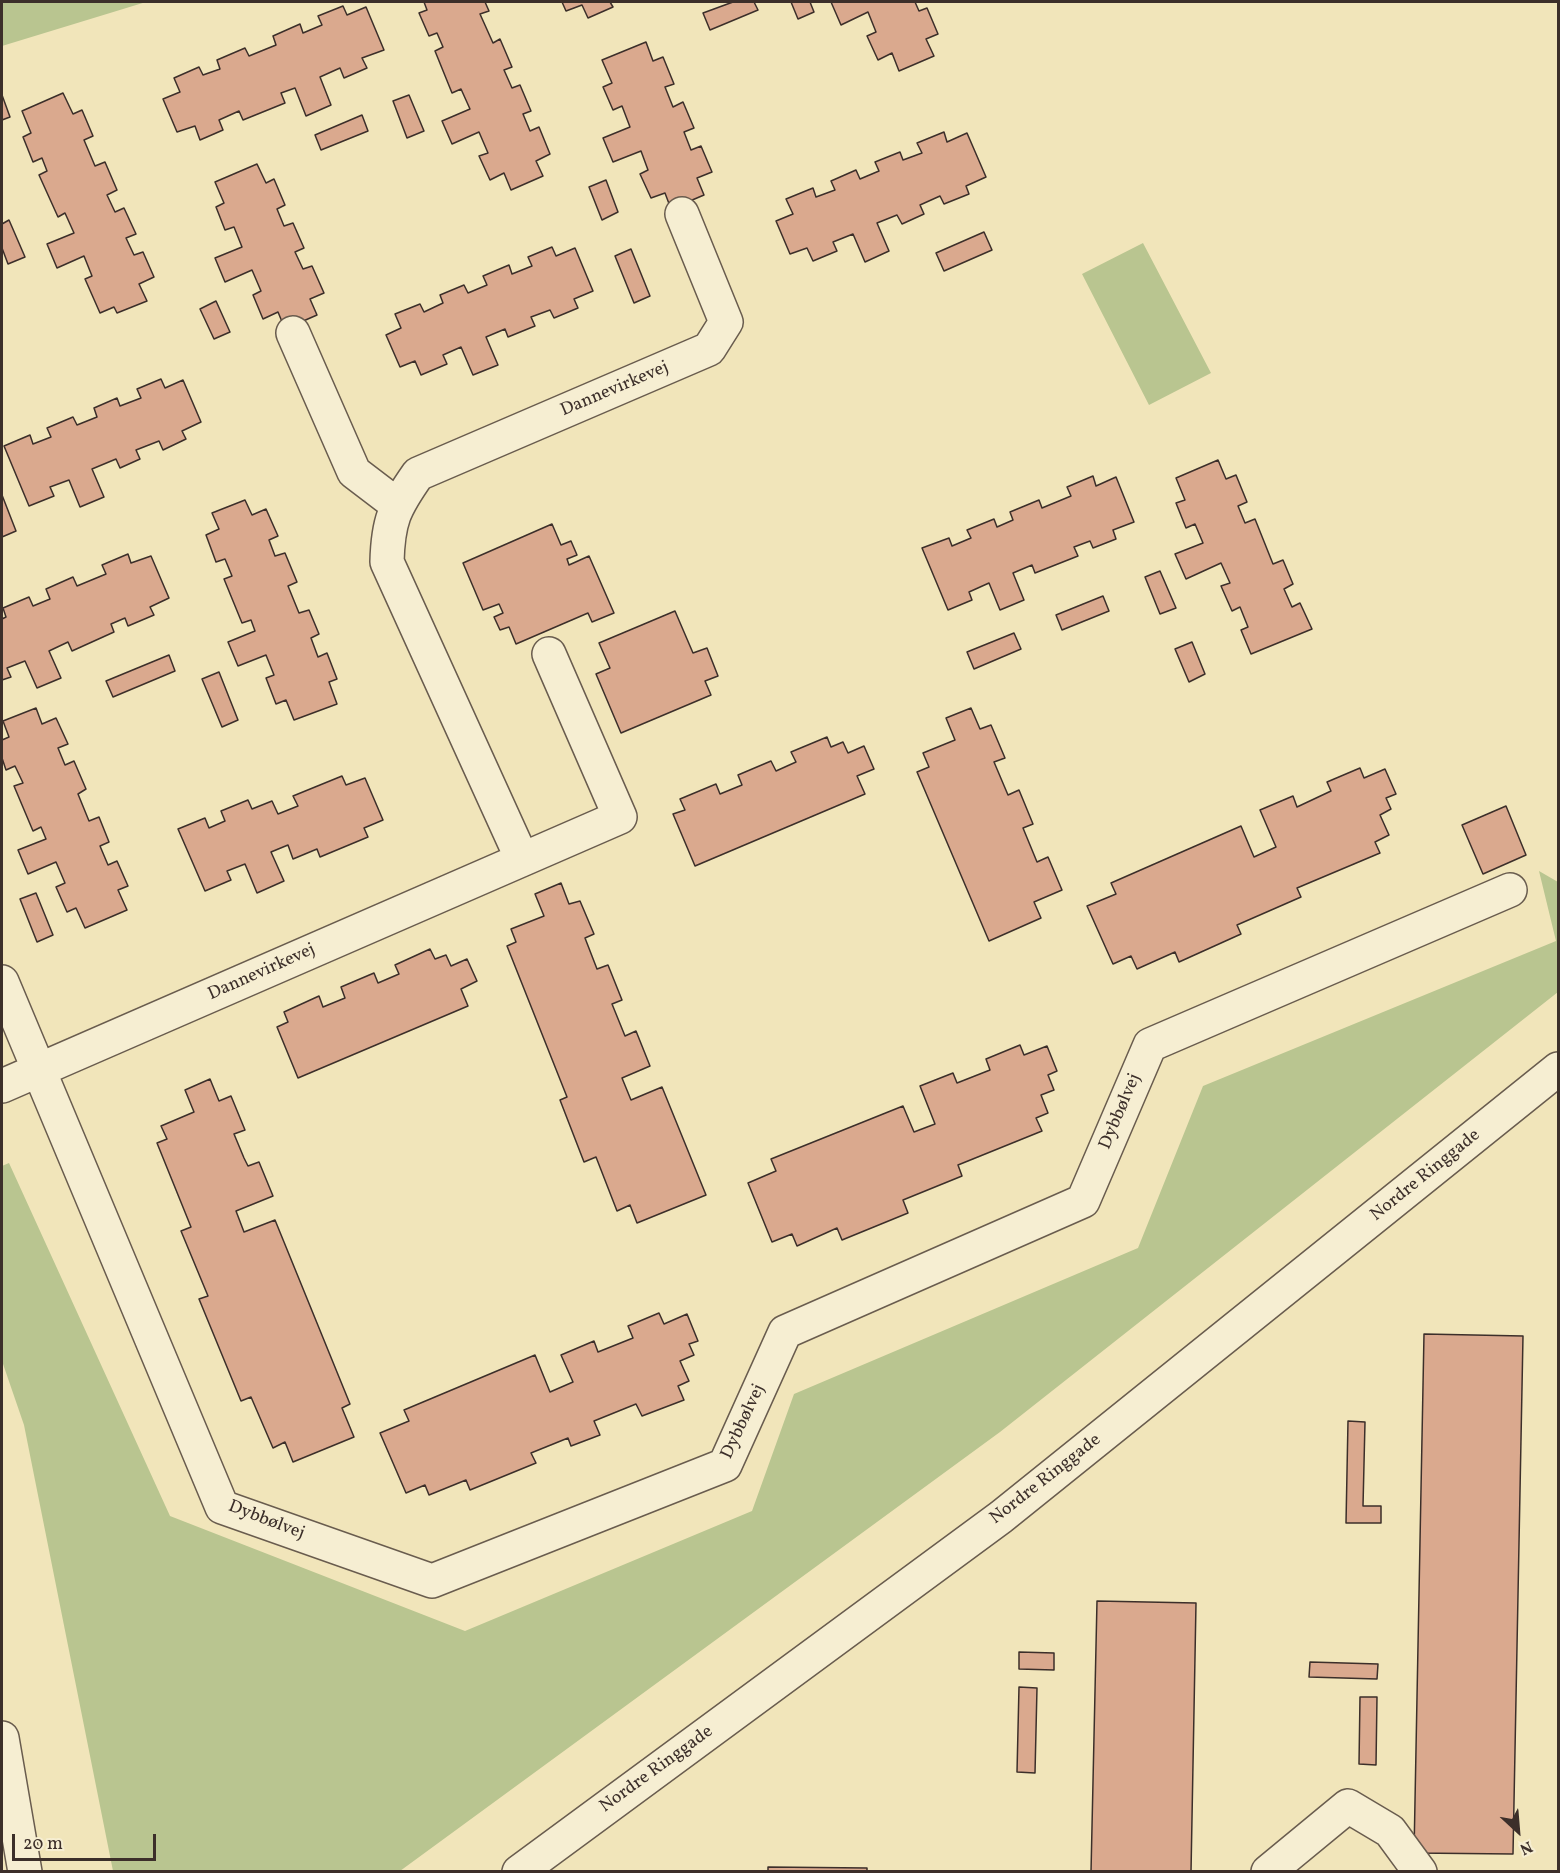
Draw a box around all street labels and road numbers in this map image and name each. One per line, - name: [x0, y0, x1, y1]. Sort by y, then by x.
- street label: Dannevirkevej: [558, 358, 672, 422]
- street label: Dannevirkevej: [205, 940, 319, 1006]
- street label: Dybbølvej: [1095, 1071, 1147, 1153]
- street label: Nordre Ringgade: [1367, 1125, 1485, 1227]
- street label: Dybbølvej: [717, 1381, 771, 1463]
- street label: Nordre Ringgade: [986, 1430, 1106, 1530]
- street label: Dybbølvej: [225, 1497, 307, 1545]
- street label: Nordre Ringgade: [596, 1722, 718, 1818]

